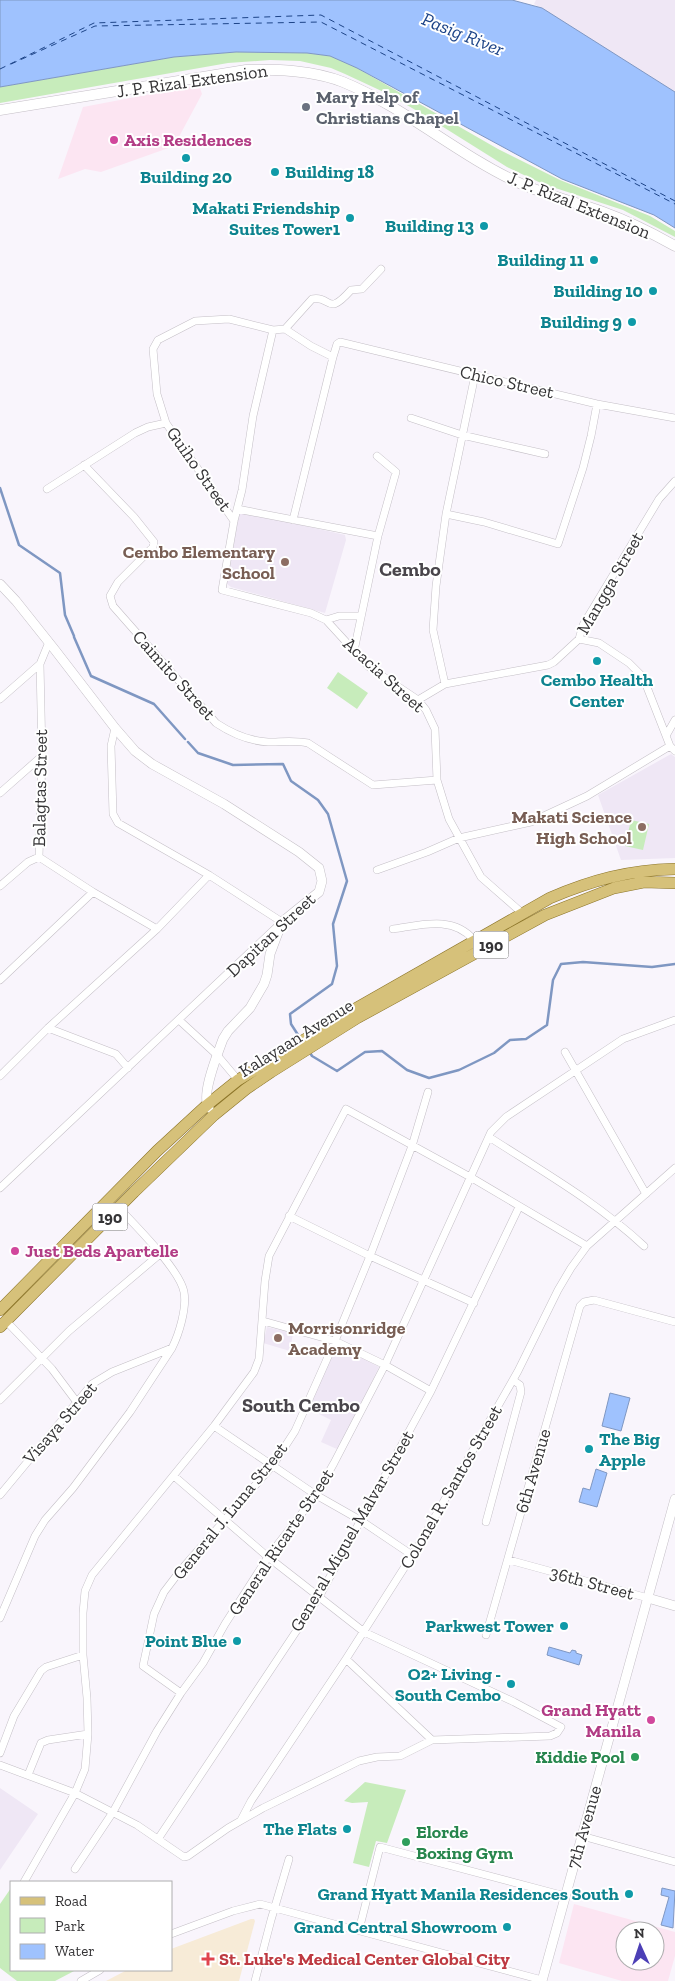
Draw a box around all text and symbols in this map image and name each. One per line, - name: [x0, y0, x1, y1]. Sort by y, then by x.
- water label: Pasig River: [419, 7, 508, 61]
- street label: J. P. Rizal Extension: [115, 59, 270, 102]
- place label: Mary Help of Christians Chapel: [316, 86, 459, 129]
- marker: Mary Help of Christians Chapel: [300, 101, 312, 113]
- place label: Axis Residences: [124, 129, 252, 151]
- marker: Axis Residences: [108, 134, 120, 146]
- marker: Building 20: [180, 152, 192, 164]
- place label: Building 18: [285, 161, 374, 183]
- place label: Building 20: [140, 166, 232, 188]
- marker: Building 18: [269, 166, 281, 178]
- street label: J. P. Rizal Extension: [504, 166, 654, 244]
- place label: Makati Friendship Suites Tower1: [192, 197, 340, 240]
- marker: Makati Friendship Suites Tower1: [344, 212, 356, 224]
- place label: Building 13: [385, 215, 474, 237]
- marker: Building 13: [478, 220, 490, 232]
- place label: Building 11: [497, 249, 584, 271]
- marker: Building 11: [588, 254, 600, 266]
- place label: Building 10: [553, 280, 643, 302]
- marker: Building 10: [647, 285, 659, 297]
- place label: Building 9: [540, 311, 622, 333]
- marker: Building 9: [626, 316, 638, 328]
- street label: Chico Street: [458, 361, 556, 404]
- street label: Guiho Street: [162, 422, 236, 516]
- street label: Mangga Street: [572, 528, 648, 638]
- place label: Cembo Elementary School: [123, 541, 275, 584]
- marker: Cembo Elementary School: [279, 556, 291, 568]
- district label: Cembo: [379, 557, 441, 581]
- street label: Caimito Street: [128, 626, 220, 725]
- street label: Acacia Street: [339, 633, 429, 718]
- marker: Cembo Health Center: [591, 655, 603, 667]
- place label: Cembo Health Center: [541, 669, 654, 712]
- street label: Balagtas Street: [28, 729, 52, 847]
- place label: Makati Science High School: [511, 806, 632, 849]
- marker: Makati Science High School: [636, 821, 648, 833]
- street label: Dapitan Street: [222, 888, 320, 982]
- road number: 190: [474, 932, 508, 958]
- street label: Kalayaan Avenue: [235, 994, 357, 1082]
- road number: 190: [92, 1204, 128, 1230]
- place label: Just Beds Apartelle: [25, 1240, 179, 1262]
- marker: Just Beds Apartelle: [9, 1245, 21, 1257]
- place label: Morrisonridge Academy: [288, 1317, 406, 1360]
- marker: Morrisonridge Academy: [272, 1332, 284, 1344]
- street label: Visaya Street: [18, 1377, 102, 1469]
- district label: South Cembo: [242, 1393, 361, 1417]
- street label: Colonel R. Santos Street: [395, 1401, 507, 1573]
- street label: General Miguel Malvar Street: [285, 1426, 419, 1635]
- street label: 6th Avenue: [510, 1426, 556, 1516]
- place label: The Big Apple: [599, 1428, 660, 1471]
- street label: General J. Luna Street: [168, 1438, 292, 1584]
- marker: The Big Apple: [583, 1443, 595, 1455]
- street label: General Ricarte Street: [224, 1464, 338, 1620]
- street label: 36th Street: [547, 1561, 637, 1605]
- place label: Parkwest Tower: [425, 1615, 554, 1637]
- marker: Parkwest Tower: [558, 1620, 570, 1632]
- place label: Point Blue: [145, 1630, 227, 1652]
- marker: Point Blue: [231, 1635, 243, 1647]
- place label: O2+ Living - South Cembo: [395, 1663, 502, 1706]
- marker: O2+ Living - South Cembo: [505, 1678, 517, 1690]
- place label: Grand Hyatt Manila: [541, 1699, 642, 1742]
- marker: Grand Hyatt Manila: [645, 1714, 657, 1726]
- place label: Kiddie Pool: [535, 1746, 625, 1768]
- marker: Kiddie Pool: [629, 1751, 641, 1763]
- street label: 7th Avenue: [562, 1783, 606, 1871]
- place label: The Flats: [263, 1818, 337, 1840]
- place label: Elorde Boxing Gym: [416, 1821, 514, 1864]
- marker: The Flats: [341, 1823, 353, 1835]
- marker: Elorde Boxing Gym: [400, 1836, 412, 1848]
- legend: [10, 1881, 172, 1971]
- place label: Grand Hyatt Manila Residences South: [317, 1883, 620, 1905]
- marker: Grand Hyatt Manila Residences South: [623, 1888, 635, 1900]
- text: Road: [55, 1892, 88, 1910]
- place label: Grand Central Showroom: [294, 1916, 497, 1938]
- text: Park: [55, 1917, 85, 1935]
- marker: Grand Central Showroom: [501, 1921, 513, 1933]
- north arrow: [615, 1921, 665, 1971]
- text: N: [634, 1925, 645, 1942]
- text: Water: [55, 1942, 95, 1960]
- place label: St. Luke's Medical Center Global City: [219, 1948, 510, 1970]
- marker: St. Luke's Medical Center Global City: [201, 1952, 215, 1966]

